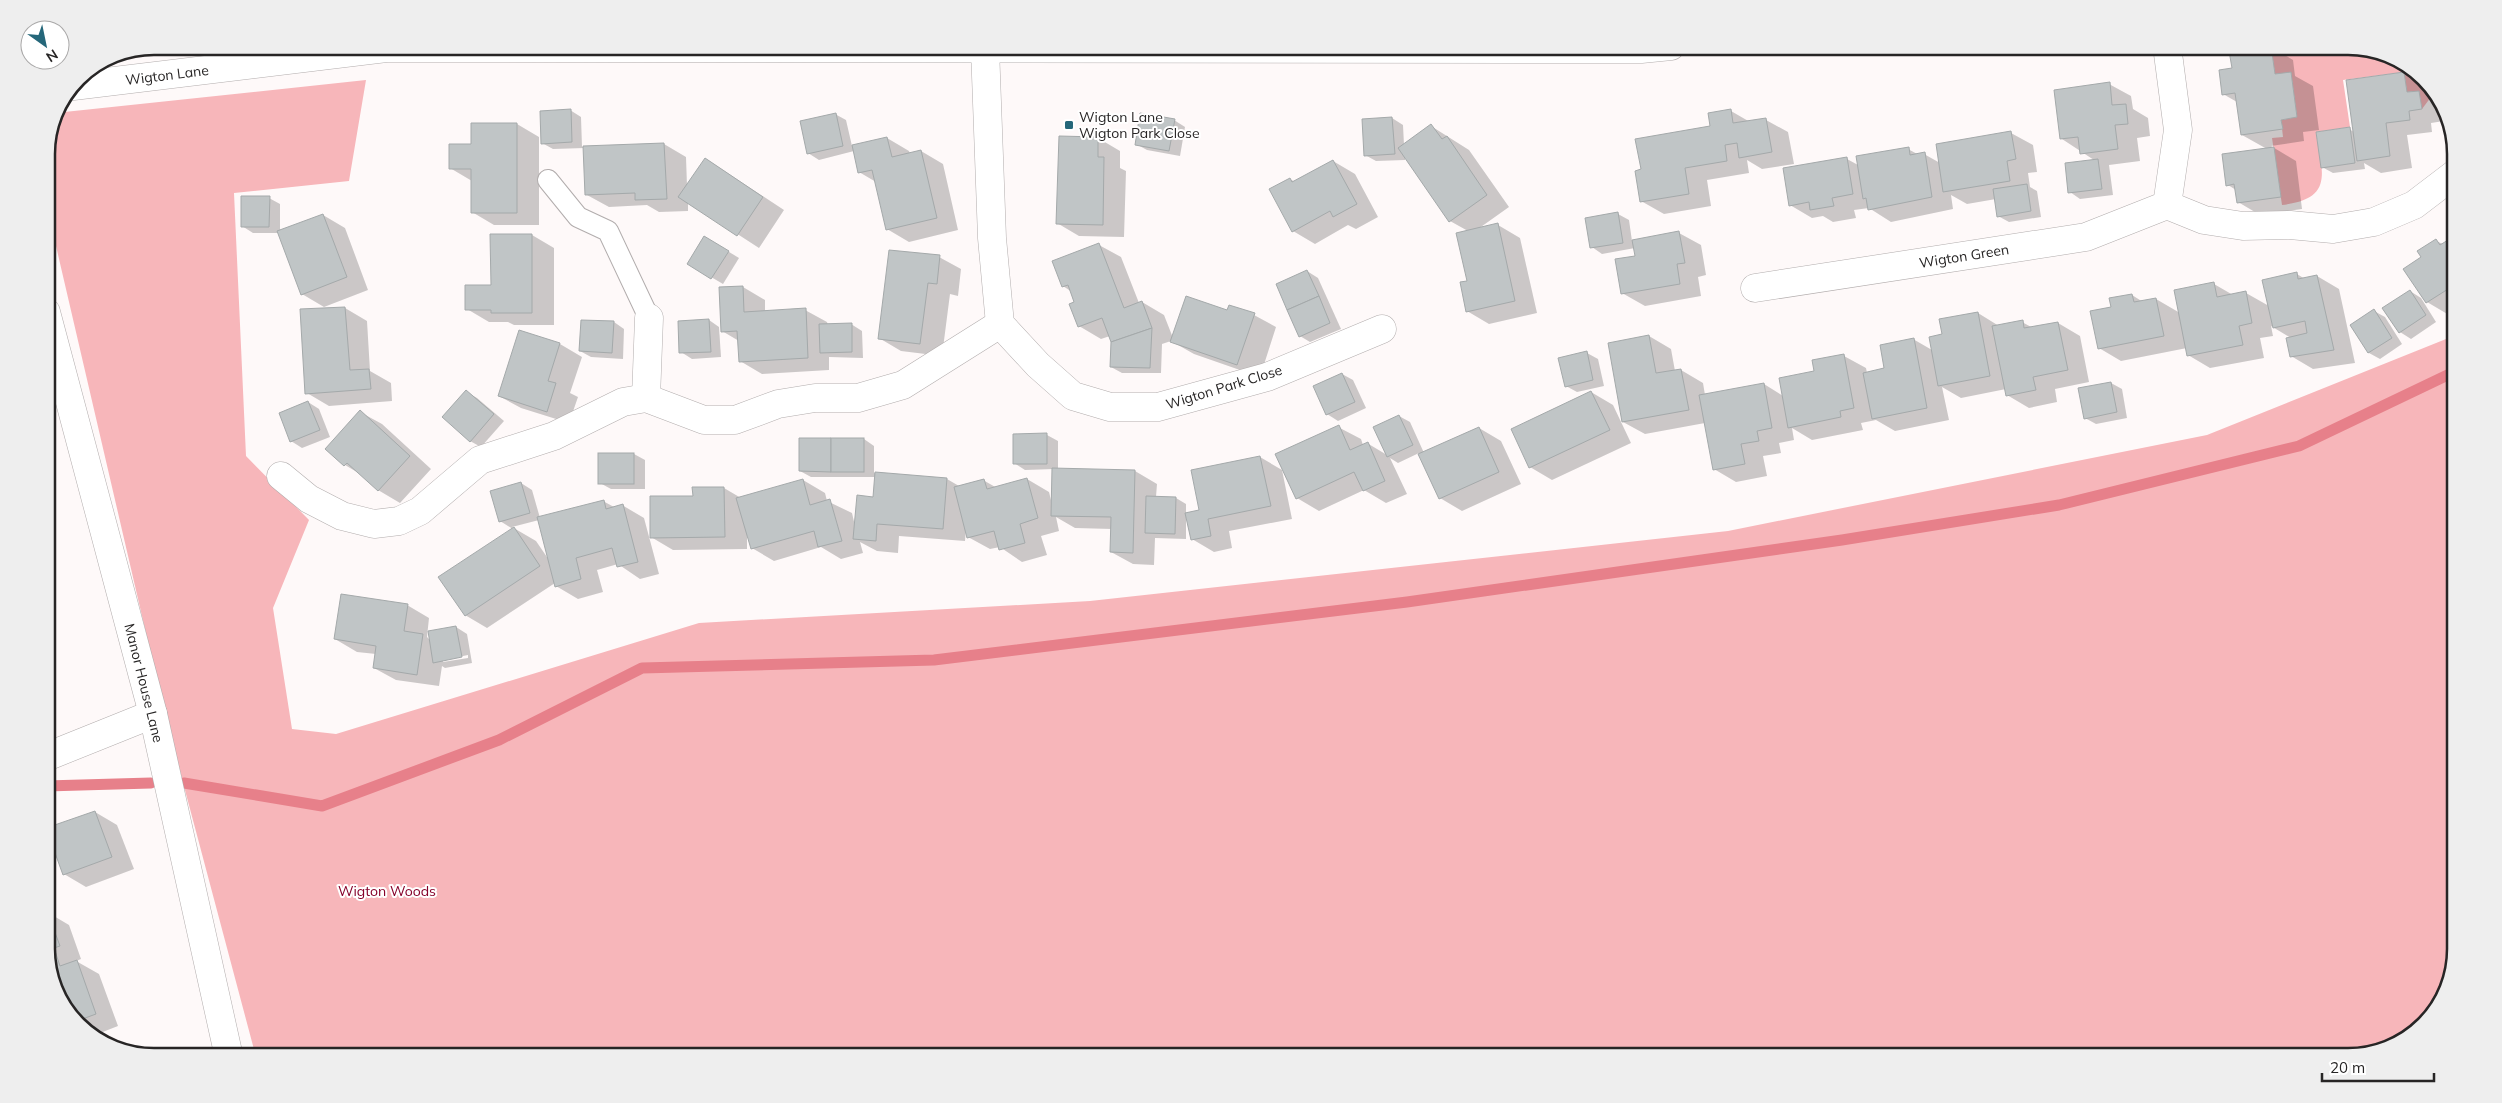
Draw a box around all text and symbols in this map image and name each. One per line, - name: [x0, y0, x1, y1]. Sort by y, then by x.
- north arrow: [20, 20, 70, 70]
- text: N: [43, 45, 61, 66]
- street label: Wigton Lane: [124, 61, 210, 89]
- place label: Wigton Lane Wigton Park Close: [1079, 108, 1200, 142]
- marker: Wigton Lane Wigton Park Close: [1063, 119, 1075, 131]
- street label: Wigton Green: [1918, 240, 2010, 272]
- street label: Wigton Park Close: [1164, 361, 1284, 413]
- street label: Manor House Lane: [120, 622, 168, 744]
- park label: Wigton Woods: [338, 882, 436, 900]
- scale bar: [2322, 1050, 2434, 1082]
- text: 20 m: [2330, 1058, 2365, 1077]

